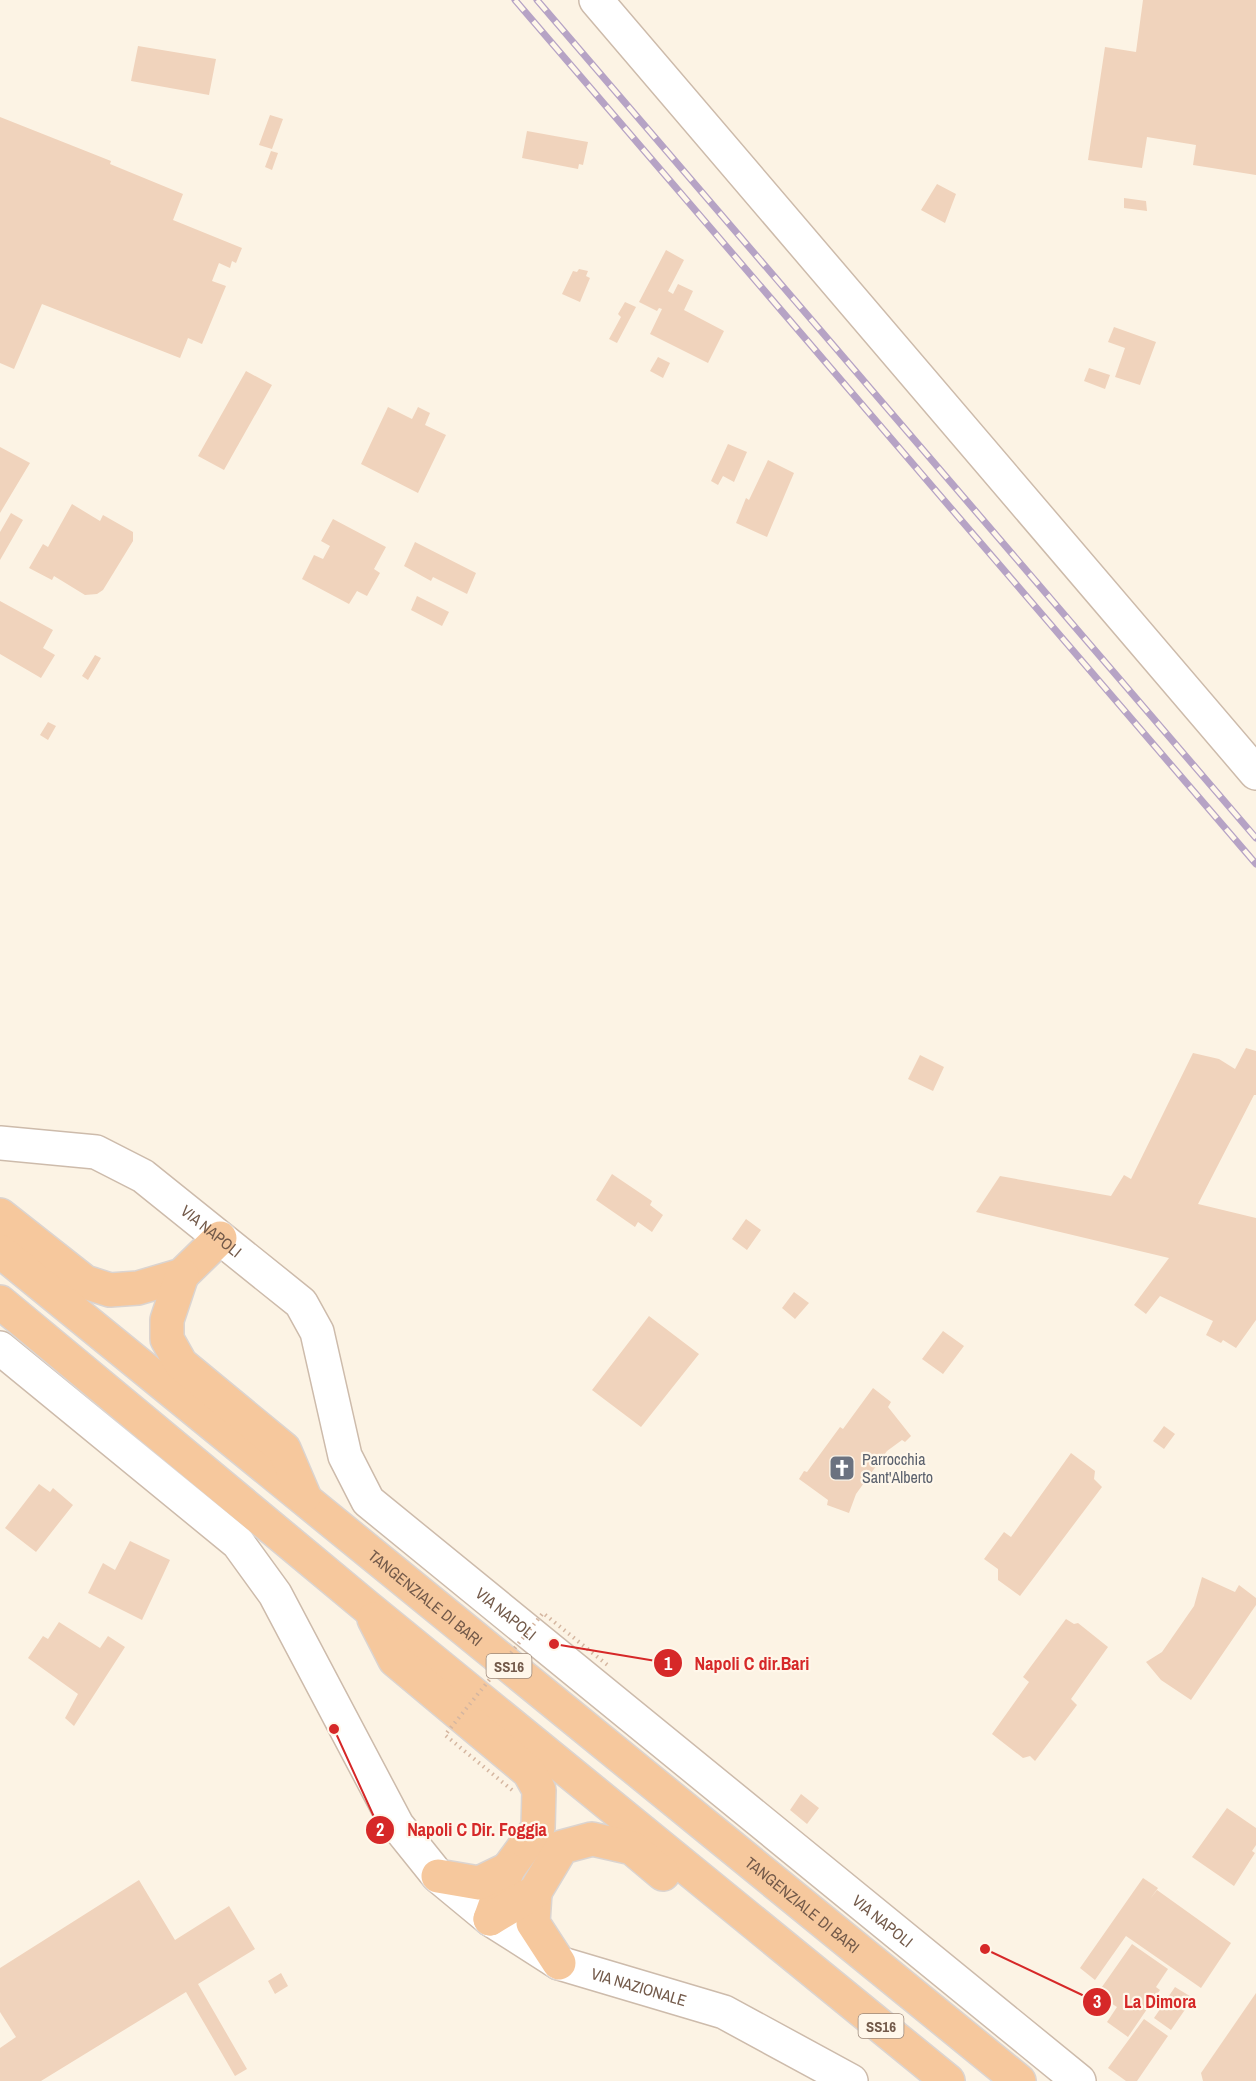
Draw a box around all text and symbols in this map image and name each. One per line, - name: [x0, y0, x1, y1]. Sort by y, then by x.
- street label: VIA NAPOLI: [176, 1200, 247, 1262]
- place label: Parrocchia Sant'Alberto: [862, 1448, 933, 1488]
- church icon: Parrocchia Sant'Alberto: [827, 1453, 857, 1483]
- street label: TANGENZIALE DI BARI: [364, 1545, 487, 1651]
- street label: VIA NAPOLI: [471, 1582, 541, 1645]
- callout: Napoli C dir.Bari: [653, 1645, 822, 1681]
- text: 1: [664, 1651, 673, 1676]
- text: Napoli C dir.Bari: [695, 1651, 809, 1676]
- road number: SS16: [486, 1654, 532, 1678]
- callout: Napoli C Dir. Foggia: [365, 1812, 558, 1848]
- text: 2: [376, 1817, 384, 1842]
- text: Napoli C Dir. Foggia: [407, 1817, 548, 1842]
- street label: TANGENZIALE DI BARI: [741, 1851, 864, 1958]
- street label: VIA NAPOLI: [848, 1890, 918, 1952]
- street label: VIA NAZIONALE: [588, 1962, 689, 2011]
- callout: La Dimora: [1082, 1984, 1208, 2020]
- text: 3: [1093, 1989, 1101, 2014]
- text: La Dimora: [1124, 1989, 1197, 2014]
- road number: SS16: [858, 2014, 904, 2038]

